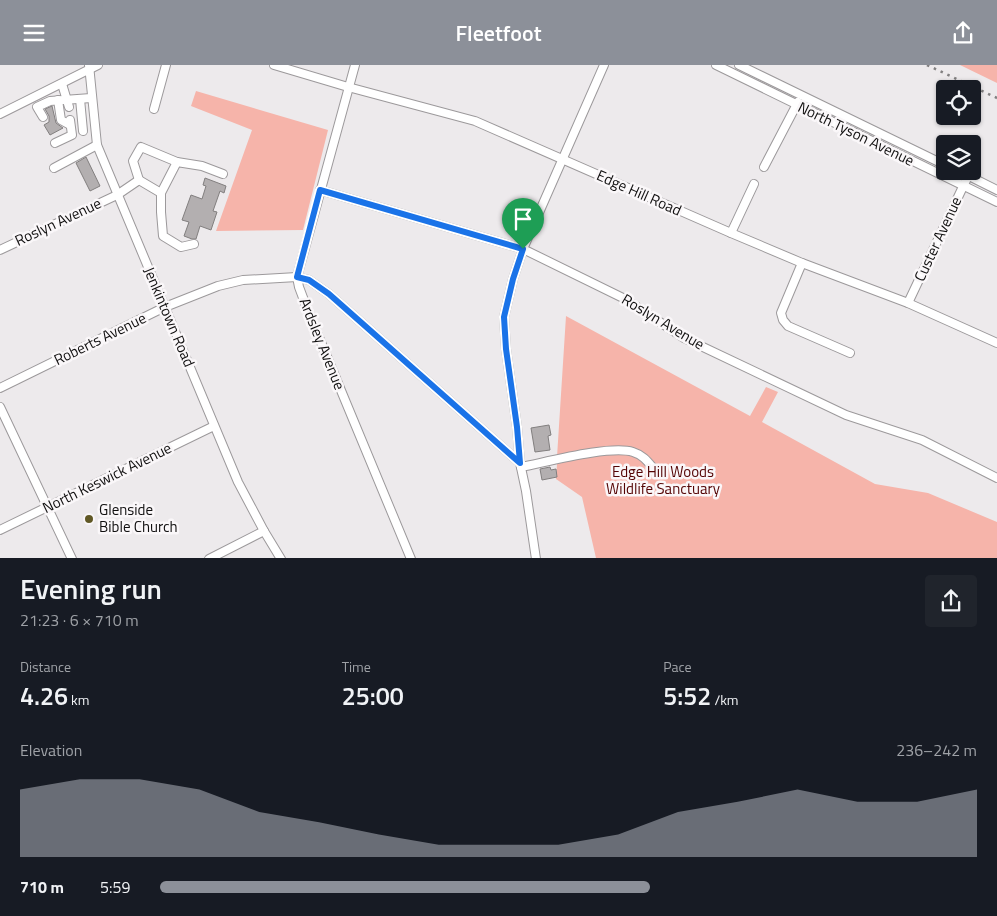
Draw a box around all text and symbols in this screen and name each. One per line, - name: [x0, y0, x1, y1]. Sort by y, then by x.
- text: Fleetfoot: [455, 16, 542, 50]
- icon: menu: [20, 19, 48, 47]
- icon: share: [949, 19, 977, 47]
- map controls: [936, 80, 981, 180]
- button: locate: [936, 80, 981, 125]
- street label: North Tyson Avenue: [794, 95, 918, 172]
- button: layers: [936, 135, 981, 180]
- street label: Edge Hill Road: [593, 164, 685, 222]
- street label: Roslyn Avenue: [11, 191, 105, 252]
- street label: Custer Avenue: [908, 193, 967, 285]
- pin: [502, 198, 544, 249]
- icon: arrive: [509, 205, 537, 233]
- street label: Jenkintown Road: [138, 263, 201, 370]
- street label: Roslyn Avenue: [617, 288, 709, 355]
- street label: Ardsley Avenue: [294, 294, 351, 393]
- street label: Roberts Avenue: [50, 306, 150, 371]
- street label: North Keswick Avenue: [38, 436, 175, 519]
- park label: Edge Hill Woods Wildlife Sanctuary: [606, 460, 720, 500]
- place label: Glenside Bible Church: [99, 498, 178, 538]
- marker: Glenside Bible Church: [83, 513, 95, 525]
- text: Evening run: [20, 567, 162, 610]
- button: share: [925, 575, 977, 627]
- text: 21:23 · 6 × 710 m: [20, 608, 139, 632]
- text: Distance: [20, 656, 71, 677]
- text: Time: [342, 656, 371, 677]
- text: Pace: [663, 656, 692, 677]
- text: 4.26: [20, 677, 68, 715]
- text: 25:00: [342, 677, 404, 715]
- text: 5:52: [663, 677, 711, 715]
- text: km: [68, 689, 89, 710]
- text: /km: [711, 689, 739, 710]
- text: Elevation: [20, 738, 82, 762]
- text: 236–242 m: [896, 738, 977, 762]
- text: 710 m: [20, 875, 64, 899]
- text: 5:59: [100, 875, 130, 899]

